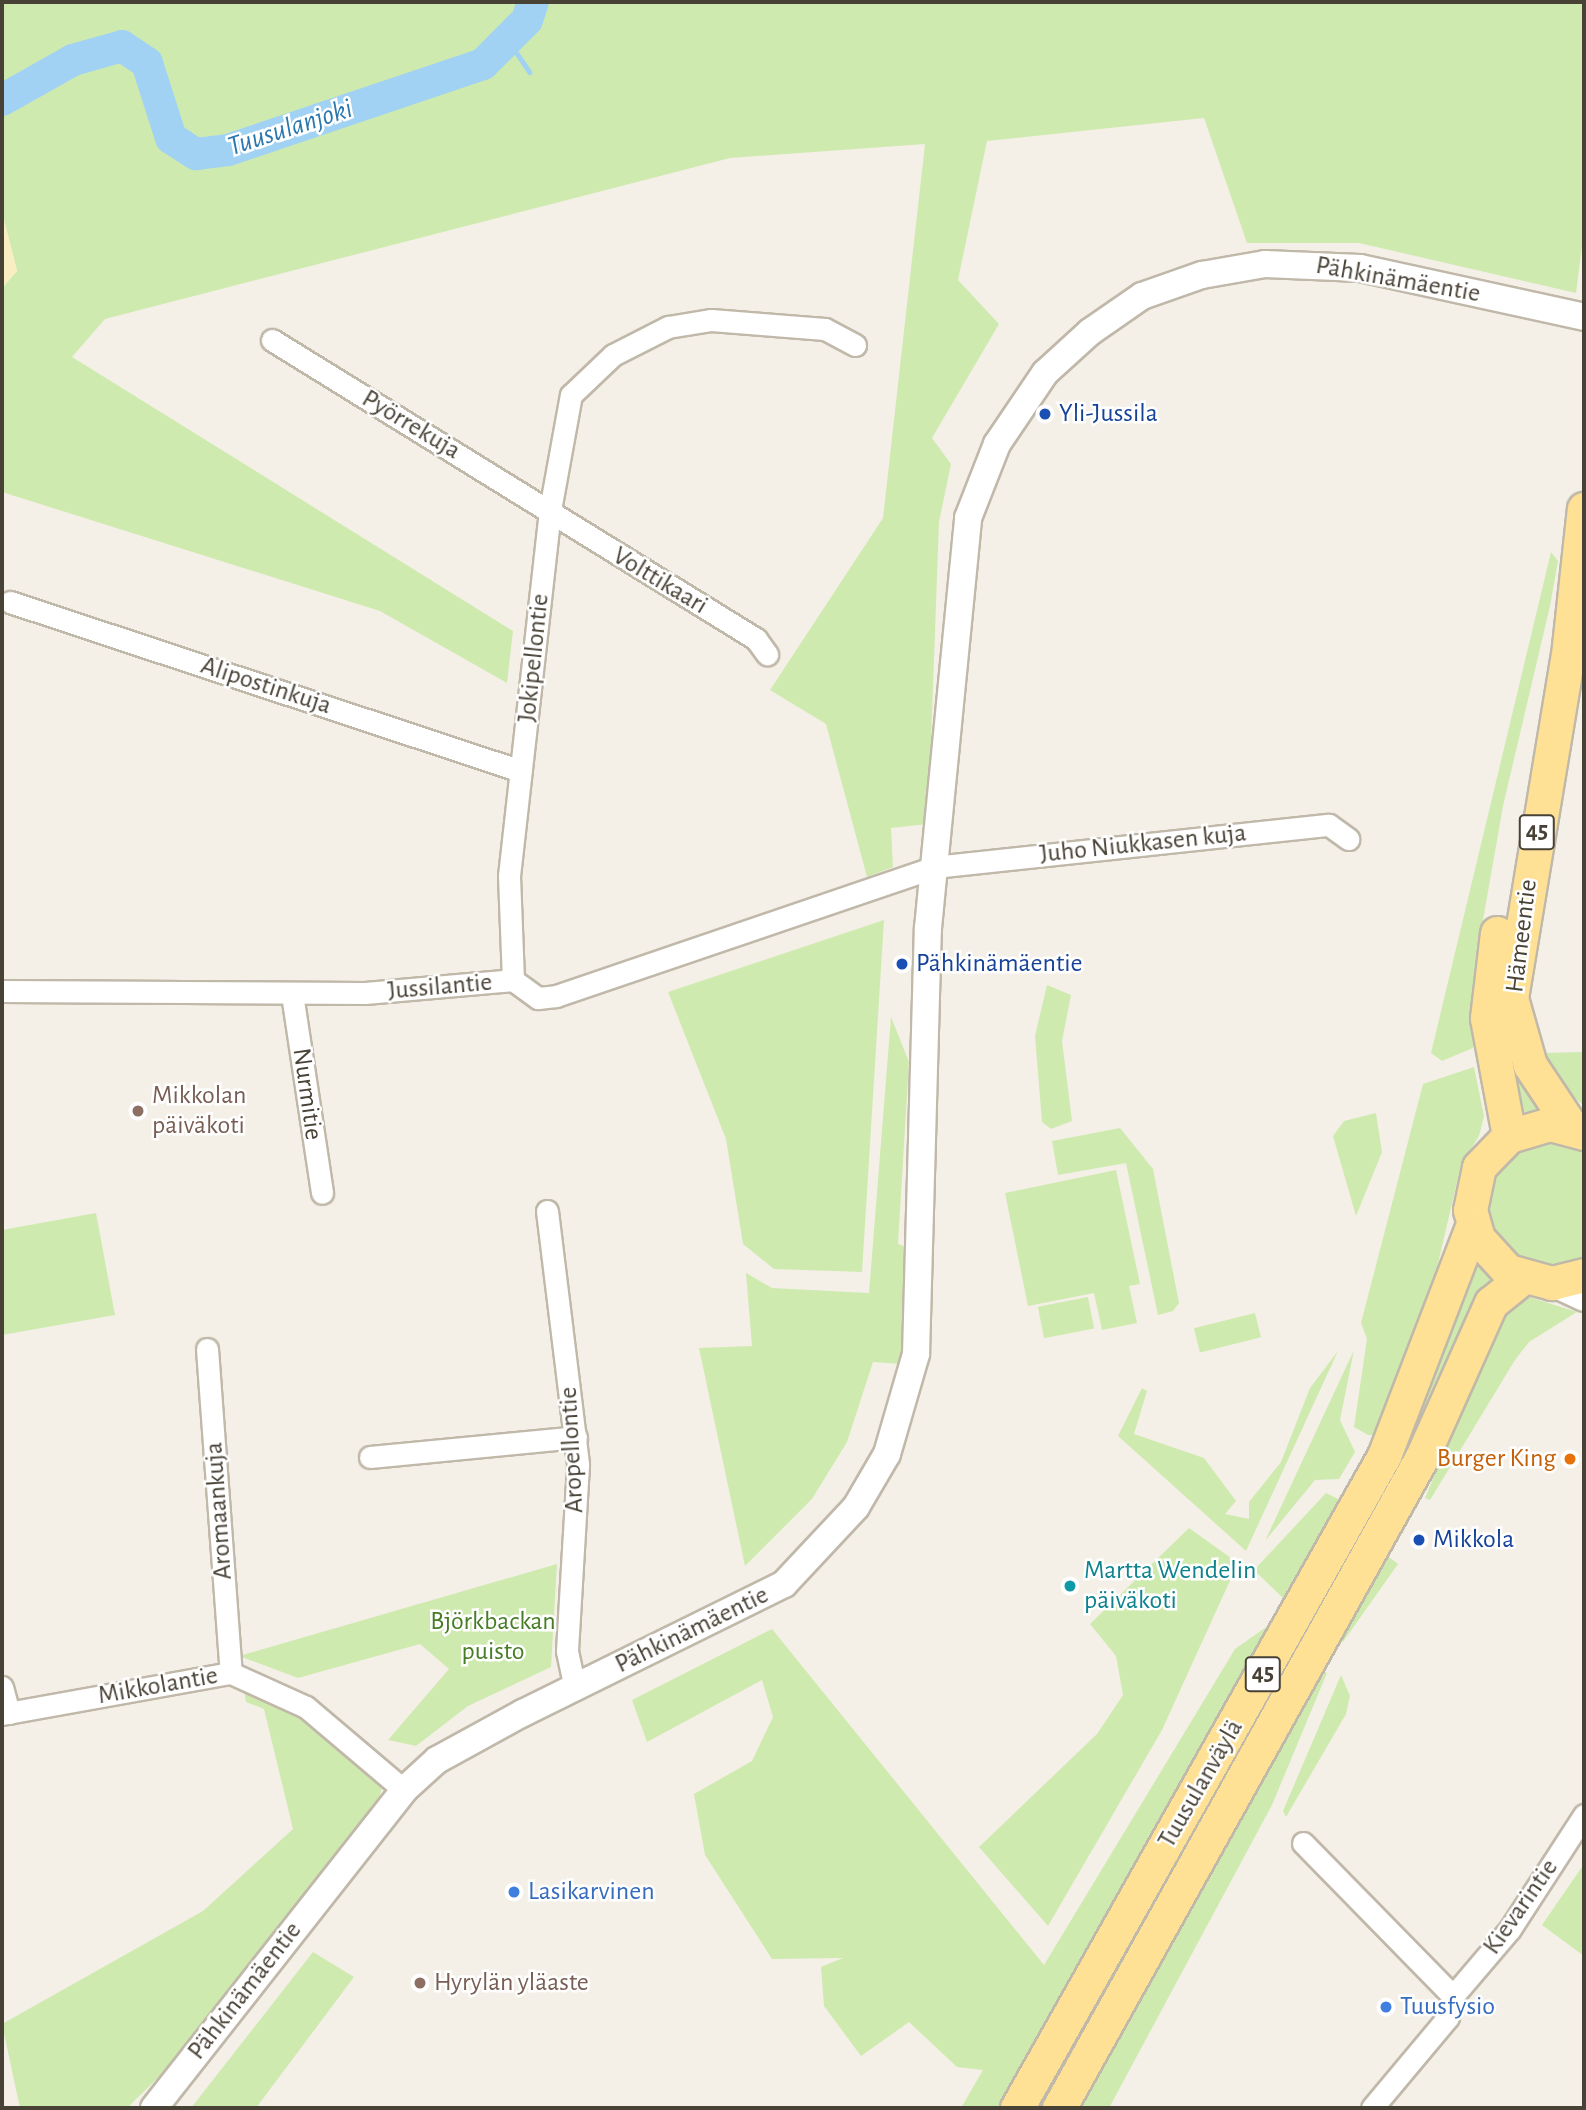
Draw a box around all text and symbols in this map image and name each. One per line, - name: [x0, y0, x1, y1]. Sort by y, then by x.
- water label: Tuusulanjoki: [224, 92, 356, 164]
- street label: Pähkinämäentie: [1313, 250, 1483, 310]
- street label: Pyörrekuja: [356, 383, 466, 467]
- place label: Yli-Jussila: [1059, 398, 1158, 430]
- marker: Yli-Jussila: [1037, 406, 1053, 422]
- street label: Volttikaari: [607, 540, 713, 622]
- street label: Jokipellontie: [512, 592, 556, 724]
- street label: Alipostinkuja: [197, 650, 335, 722]
- road number: 45: [1518, 812, 1556, 852]
- street label: Juho Niukkasen kuja: [1038, 818, 1248, 870]
- street label: Hämeentie: [1500, 878, 1544, 994]
- place label: Pähkinämäentie: [916, 948, 1082, 980]
- marker: Pähkinämäentie: [894, 956, 910, 972]
- street label: Jussilantie: [386, 967, 494, 1007]
- street label: Nurmitie: [285, 1046, 329, 1142]
- place label: Mikkolan päiväkoti: [152, 1080, 246, 1142]
- marker: Mikkolan päiväkoti: [130, 1103, 146, 1119]
- street label: Aropellontie: [553, 1386, 591, 1514]
- street label: Aromaankuja: [199, 1441, 239, 1581]
- place label: Burger King: [1437, 1443, 1556, 1475]
- marker: Burger King: [1562, 1451, 1578, 1467]
- place label: Mikkola: [1433, 1524, 1514, 1556]
- marker: Mikkola: [1411, 1532, 1427, 1548]
- place label: Martta Wendelin päiväkoti: [1084, 1555, 1256, 1616]
- marker: Martta Wendelin päiväkoti: [1062, 1578, 1078, 1594]
- street label: Pähkinämäentie: [610, 1579, 774, 1681]
- park label: Björkbackan puisto: [430, 1606, 556, 1668]
- road number: 45: [1244, 1654, 1282, 1694]
- street label: Mikkolantie: [96, 1660, 220, 1712]
- street label: Tuusulanväylä: [1152, 1714, 1250, 1854]
- street label: Kievarintie: [1477, 1853, 1565, 1961]
- place label: Lasikarvinen: [528, 1876, 655, 1908]
- marker: Lasikarvinen: [506, 1884, 522, 1900]
- street label: Pähkinämäentie: [181, 1916, 309, 2066]
- place label: Hyrylän yläaste: [434, 1967, 589, 1999]
- marker: Hyrylän yläaste: [412, 1975, 428, 1991]
- place label: Tuusfysio: [1400, 1991, 1495, 2023]
- marker: Tuusfysio: [1378, 1999, 1394, 2015]

